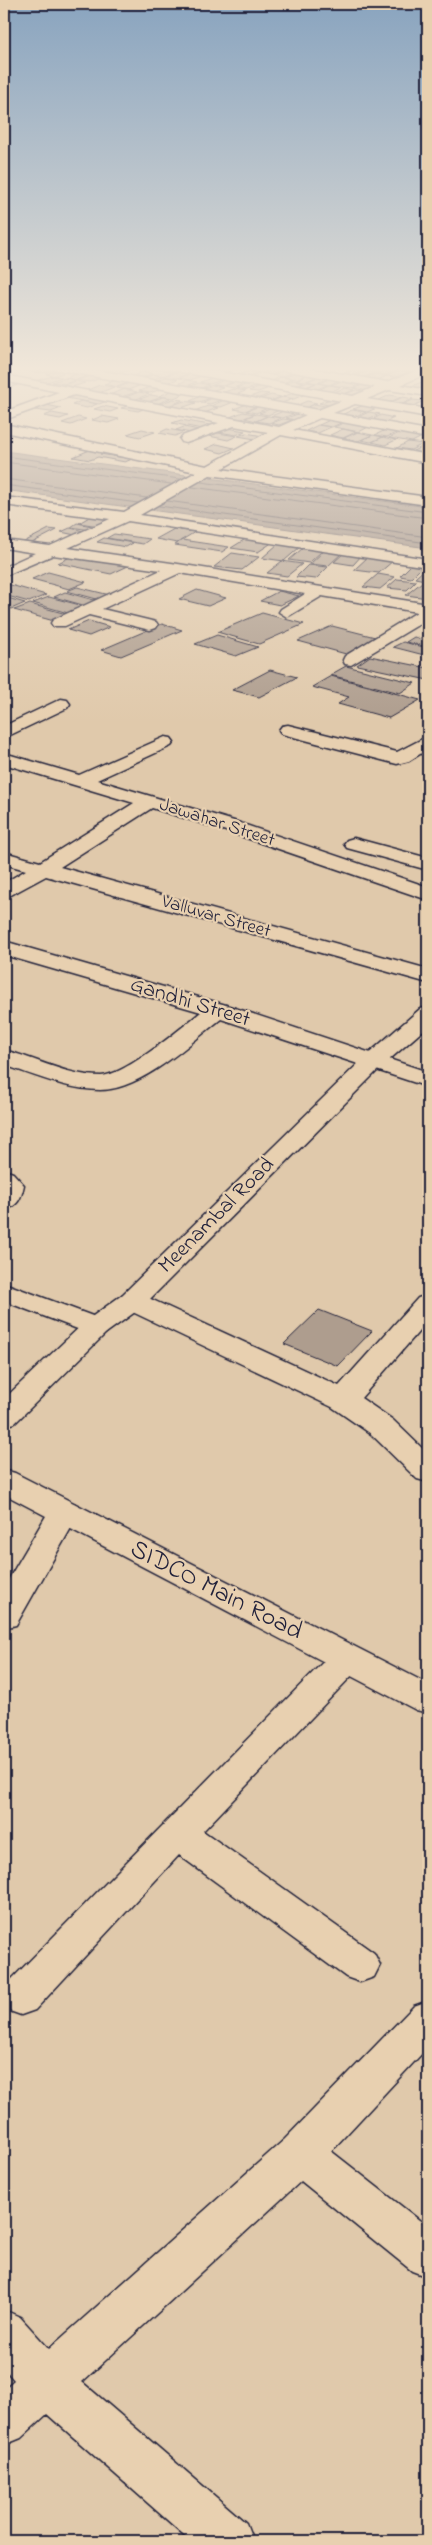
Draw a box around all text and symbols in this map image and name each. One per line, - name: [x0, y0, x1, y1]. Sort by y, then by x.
- street label: Jawahar Street: [156, 792, 279, 855]
- street label: Valluvar Street: [157, 888, 274, 946]
- street label: Gandhi Street: [126, 970, 255, 1037]
- street label: Meenambal Road: [151, 1150, 283, 1282]
- street label: SIDCO Main Road: [123, 1531, 309, 1651]

